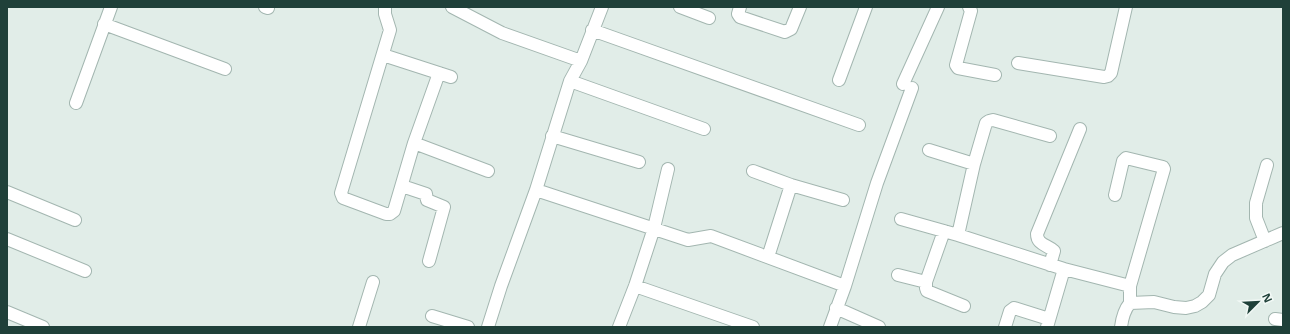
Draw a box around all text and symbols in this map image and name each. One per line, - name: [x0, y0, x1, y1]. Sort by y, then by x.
- north arrow: [1238, 282, 1278, 322]
- text: N: [1259, 291, 1276, 305]

